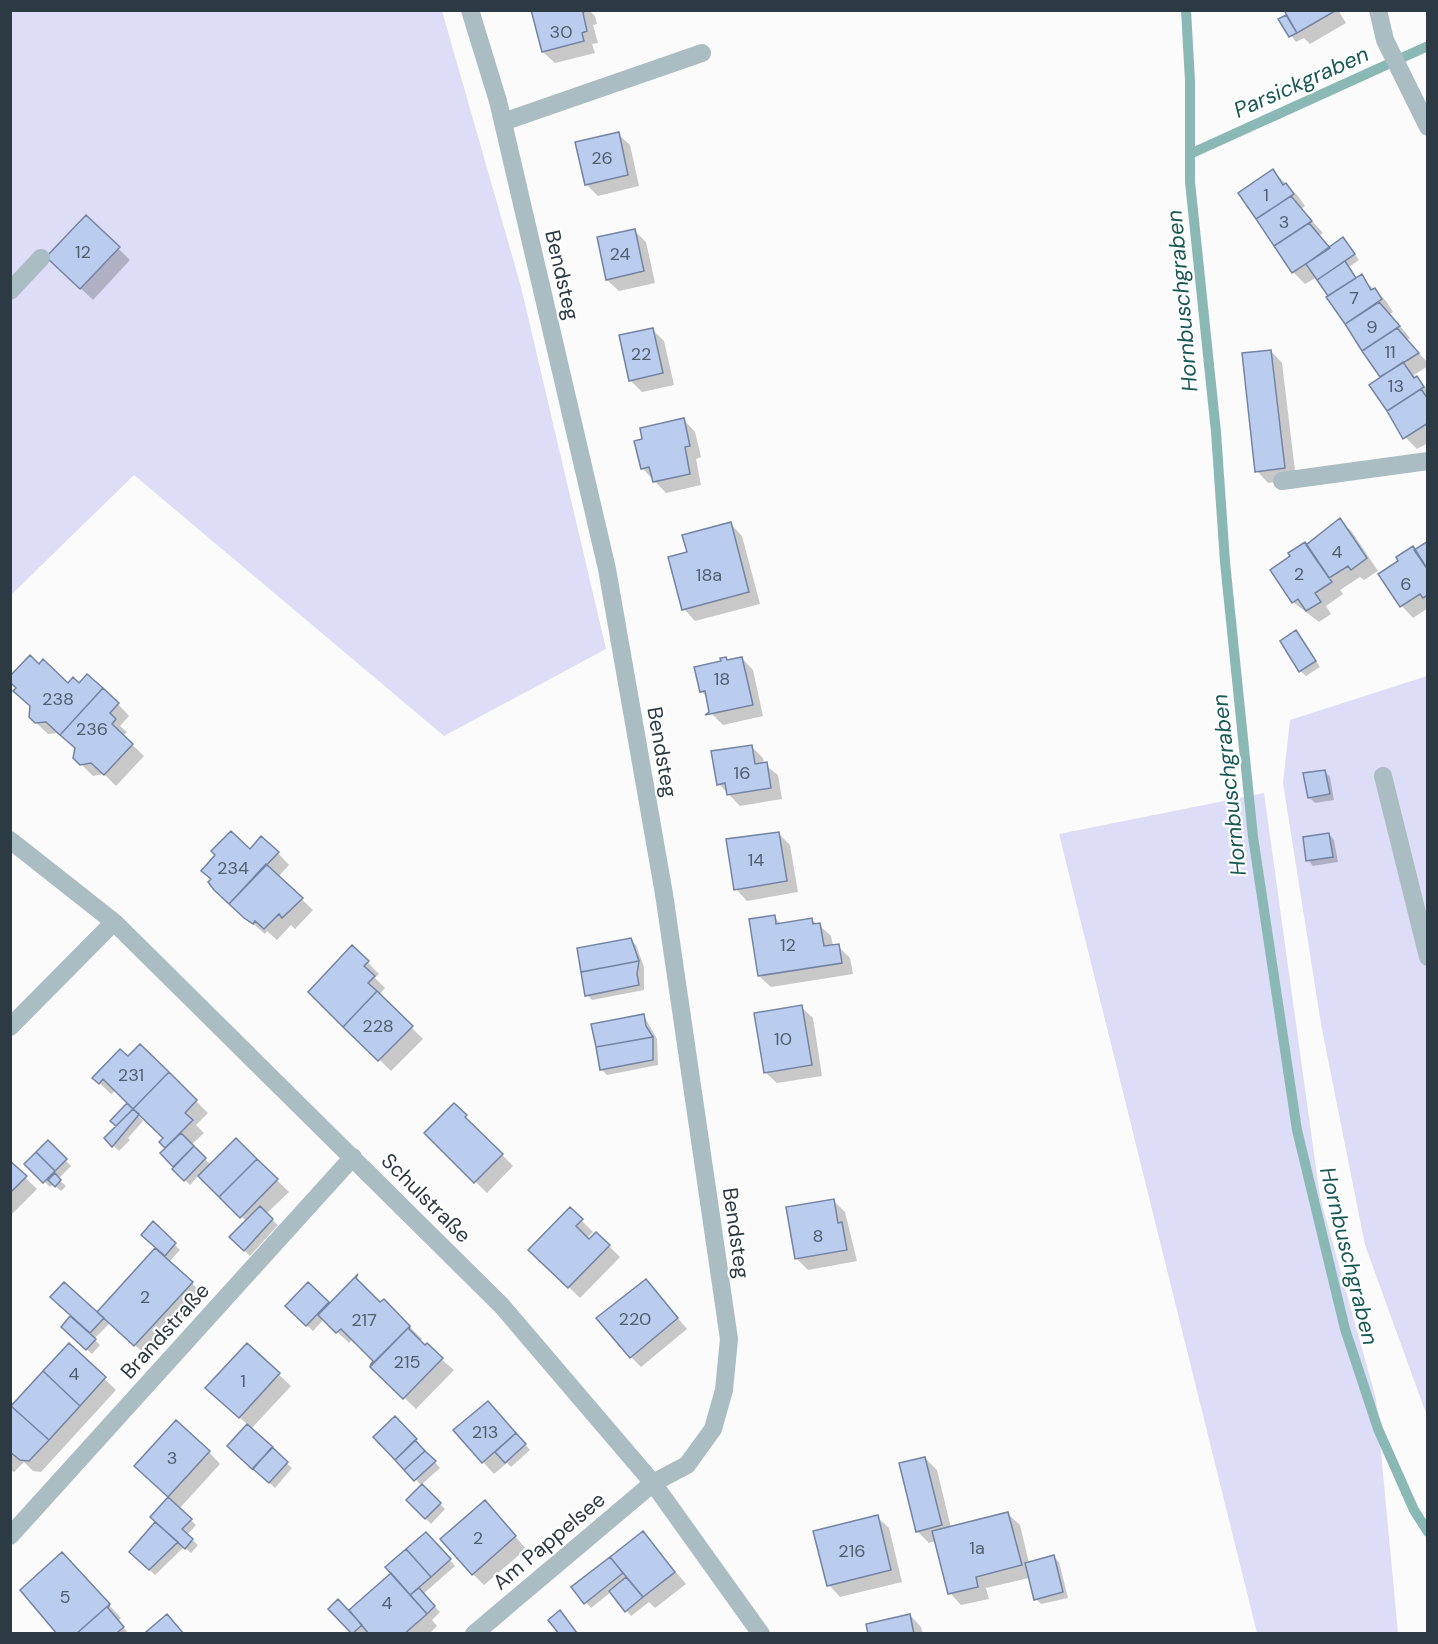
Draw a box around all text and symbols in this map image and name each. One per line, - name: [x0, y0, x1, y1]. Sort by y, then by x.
- house number: 30: [550, 20, 572, 44]
- water label: Parsickgraben: [1229, 39, 1373, 125]
- house number: 26: [591, 146, 613, 170]
- house number: 1: [1263, 183, 1269, 207]
- water label: Hornbuschgraben: [1160, 209, 1204, 393]
- house number: 3: [1279, 210, 1289, 234]
- street label: Bendsteg: [538, 227, 586, 323]
- house number: 12: [75, 240, 91, 264]
- house number: 24: [610, 242, 631, 266]
- house number: 7: [1349, 286, 1359, 310]
- house number: 9: [1366, 315, 1378, 339]
- house number: 11: [1384, 340, 1396, 364]
- house number: 22: [631, 342, 651, 366]
- house number: 13: [1388, 374, 1404, 398]
- house number: 4: [1332, 540, 1343, 564]
- house number: 2: [1294, 562, 1304, 586]
- house number: 18a: [696, 563, 722, 587]
- house number: 6: [1400, 572, 1412, 596]
- house number: 18: [714, 667, 730, 691]
- house number: 238: [42, 687, 74, 711]
- water label: Hornbuschgraben: [1205, 693, 1253, 877]
- street label: Bendsteg: [640, 705, 684, 800]
- house number: 236: [76, 717, 108, 741]
- house number: 16: [734, 761, 750, 785]
- house number: 14: [748, 848, 764, 872]
- house number: 234: [217, 856, 249, 880]
- house number: 12: [780, 933, 796, 957]
- house number: 228: [362, 1014, 394, 1038]
- house number: 10: [774, 1027, 792, 1051]
- house number: 231: [118, 1063, 144, 1087]
- street label: Schulstraße: [375, 1147, 477, 1249]
- water label: Hornbuschgraben: [1313, 1164, 1385, 1348]
- street label: Bendsteg: [716, 1186, 756, 1280]
- house number: 8: [813, 1224, 823, 1248]
- street label: Brandstraße: [114, 1277, 216, 1385]
- house number: 2: [140, 1285, 150, 1309]
- house number: 220: [619, 1307, 651, 1331]
- house number: 217: [351, 1308, 377, 1332]
- house number: 215: [394, 1350, 420, 1374]
- house number: 4: [69, 1362, 80, 1386]
- house number: 1: [240, 1369, 246, 1393]
- house number: 213: [472, 1420, 498, 1444]
- house number: 3: [167, 1446, 177, 1470]
- street label: Am Pappelsee: [487, 1486, 611, 1596]
- house number: 2: [473, 1526, 483, 1550]
- house number: 1a: [969, 1536, 985, 1560]
- house number: 216: [838, 1539, 866, 1563]
- house number: 5: [60, 1585, 70, 1609]
- house number: 4: [382, 1591, 393, 1615]

